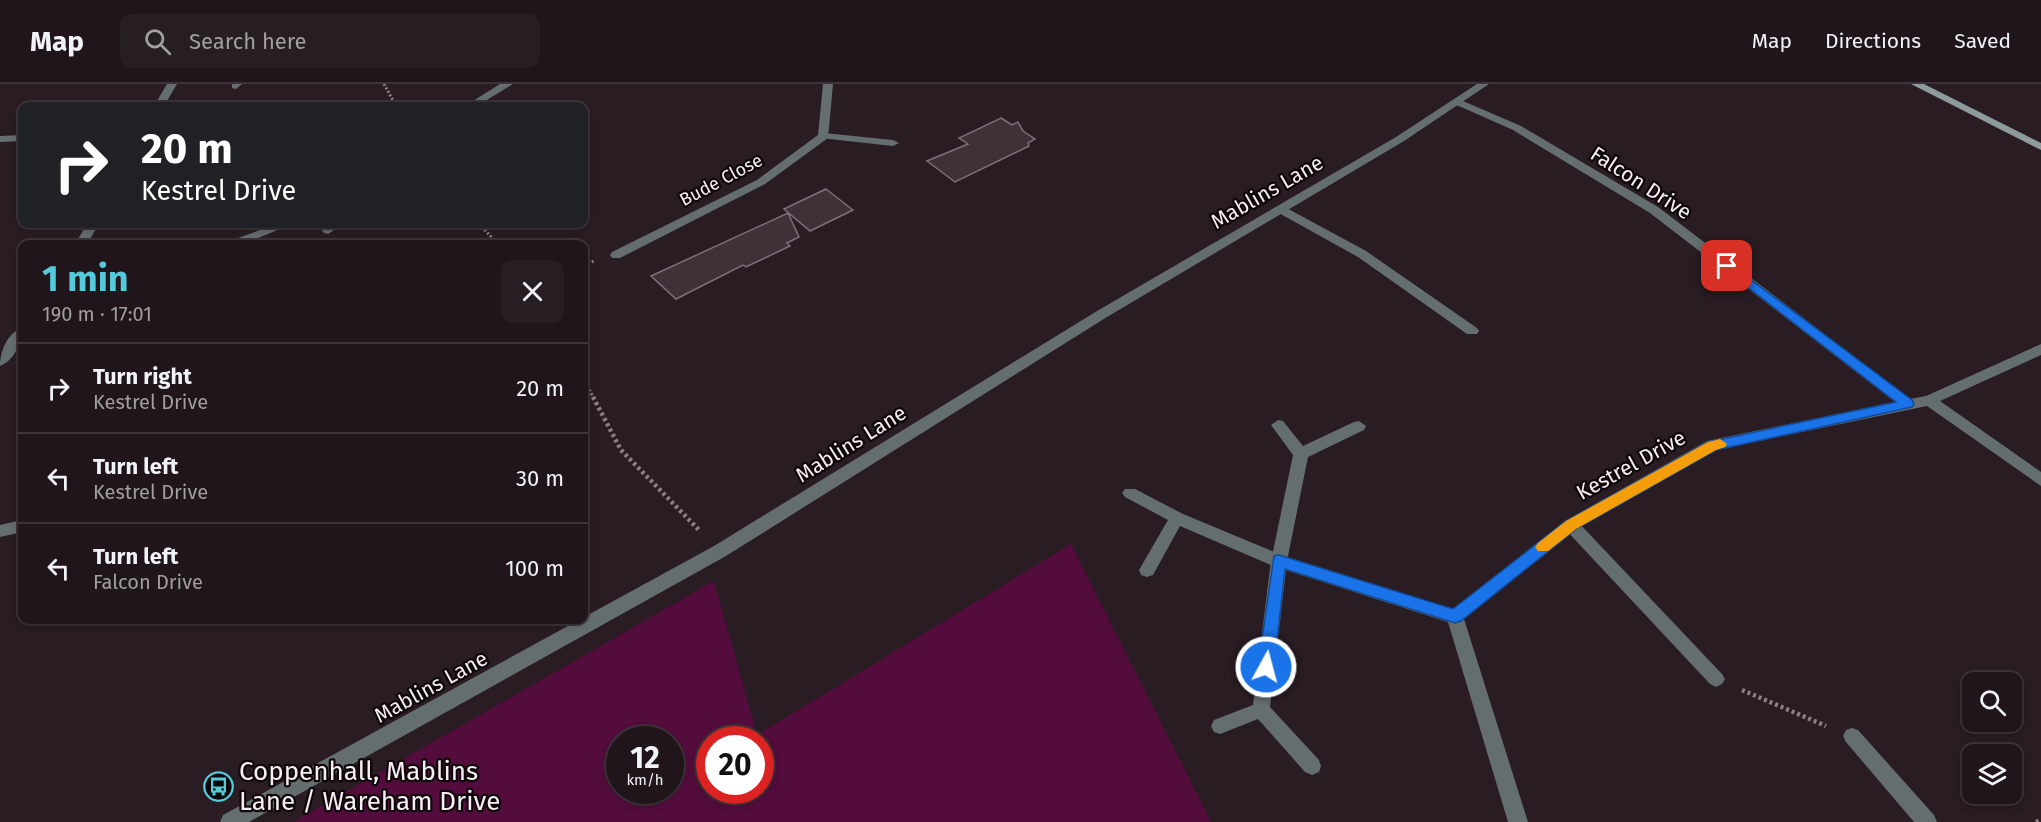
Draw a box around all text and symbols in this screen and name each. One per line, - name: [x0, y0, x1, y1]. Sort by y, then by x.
- search box: [120, 14, 540, 68]
- text: Map: [30, 25, 84, 58]
- icon: search: [141, 25, 174, 58]
- text: Search here: [189, 28, 307, 55]
- text: Map: [1752, 28, 1792, 54]
- text: Directions: [1825, 28, 1921, 54]
- text: Saved: [1954, 28, 2011, 54]
- text: 20 m: [141, 124, 233, 174]
- icon: right: [42, 126, 120, 204]
- street label: Falcon Drive: [1586, 141, 1696, 225]
- street label: Bude Close: [676, 149, 766, 211]
- street label: Mablins Lane: [1206, 149, 1328, 235]
- text: Kestrel Drive: [141, 175, 296, 207]
- pin: [1701, 240, 1752, 291]
- icon: arrive: [1710, 249, 1743, 282]
- text: 1 min: [42, 257, 129, 301]
- button: close: [501, 260, 564, 323]
- text: 190 m · 17:01: [42, 302, 152, 326]
- text: Turn right: [93, 363, 192, 390]
- icon: right: [42, 372, 75, 405]
- text: 20 m: [516, 375, 564, 402]
- text: Kestrel Drive: [93, 390, 208, 414]
- street label: Mablins Lane: [791, 400, 911, 488]
- street label: Kestrel Drive: [1572, 424, 1690, 506]
- text: Turn left: [93, 453, 178, 480]
- icon: left: [42, 462, 75, 495]
- text: 30 m: [516, 465, 564, 492]
- text: Kestrel Drive: [93, 480, 208, 504]
- text: Turn left: [93, 543, 178, 570]
- icon: left: [42, 552, 75, 585]
- text: 100 m: [505, 555, 564, 582]
- text: Falcon Drive: [93, 570, 203, 594]
- position arrow: [1234, 635, 1298, 699]
- street label: Mablins Lane: [370, 645, 492, 729]
- map controls: [1962, 672, 2022, 804]
- button: search: [1962, 672, 2022, 732]
- speed limit sign: 20: [696, 726, 774, 804]
- text: 12: [630, 740, 660, 776]
- button: layers: [1962, 744, 2022, 804]
- place label: Coppenhall, Mablins Lane / Wareham Drive: [239, 756, 500, 817]
- bus stop icon: Coppenhall, Mablins Lane / Wareham Drive: [202, 770, 234, 802]
- text: km/h: [626, 771, 664, 789]

